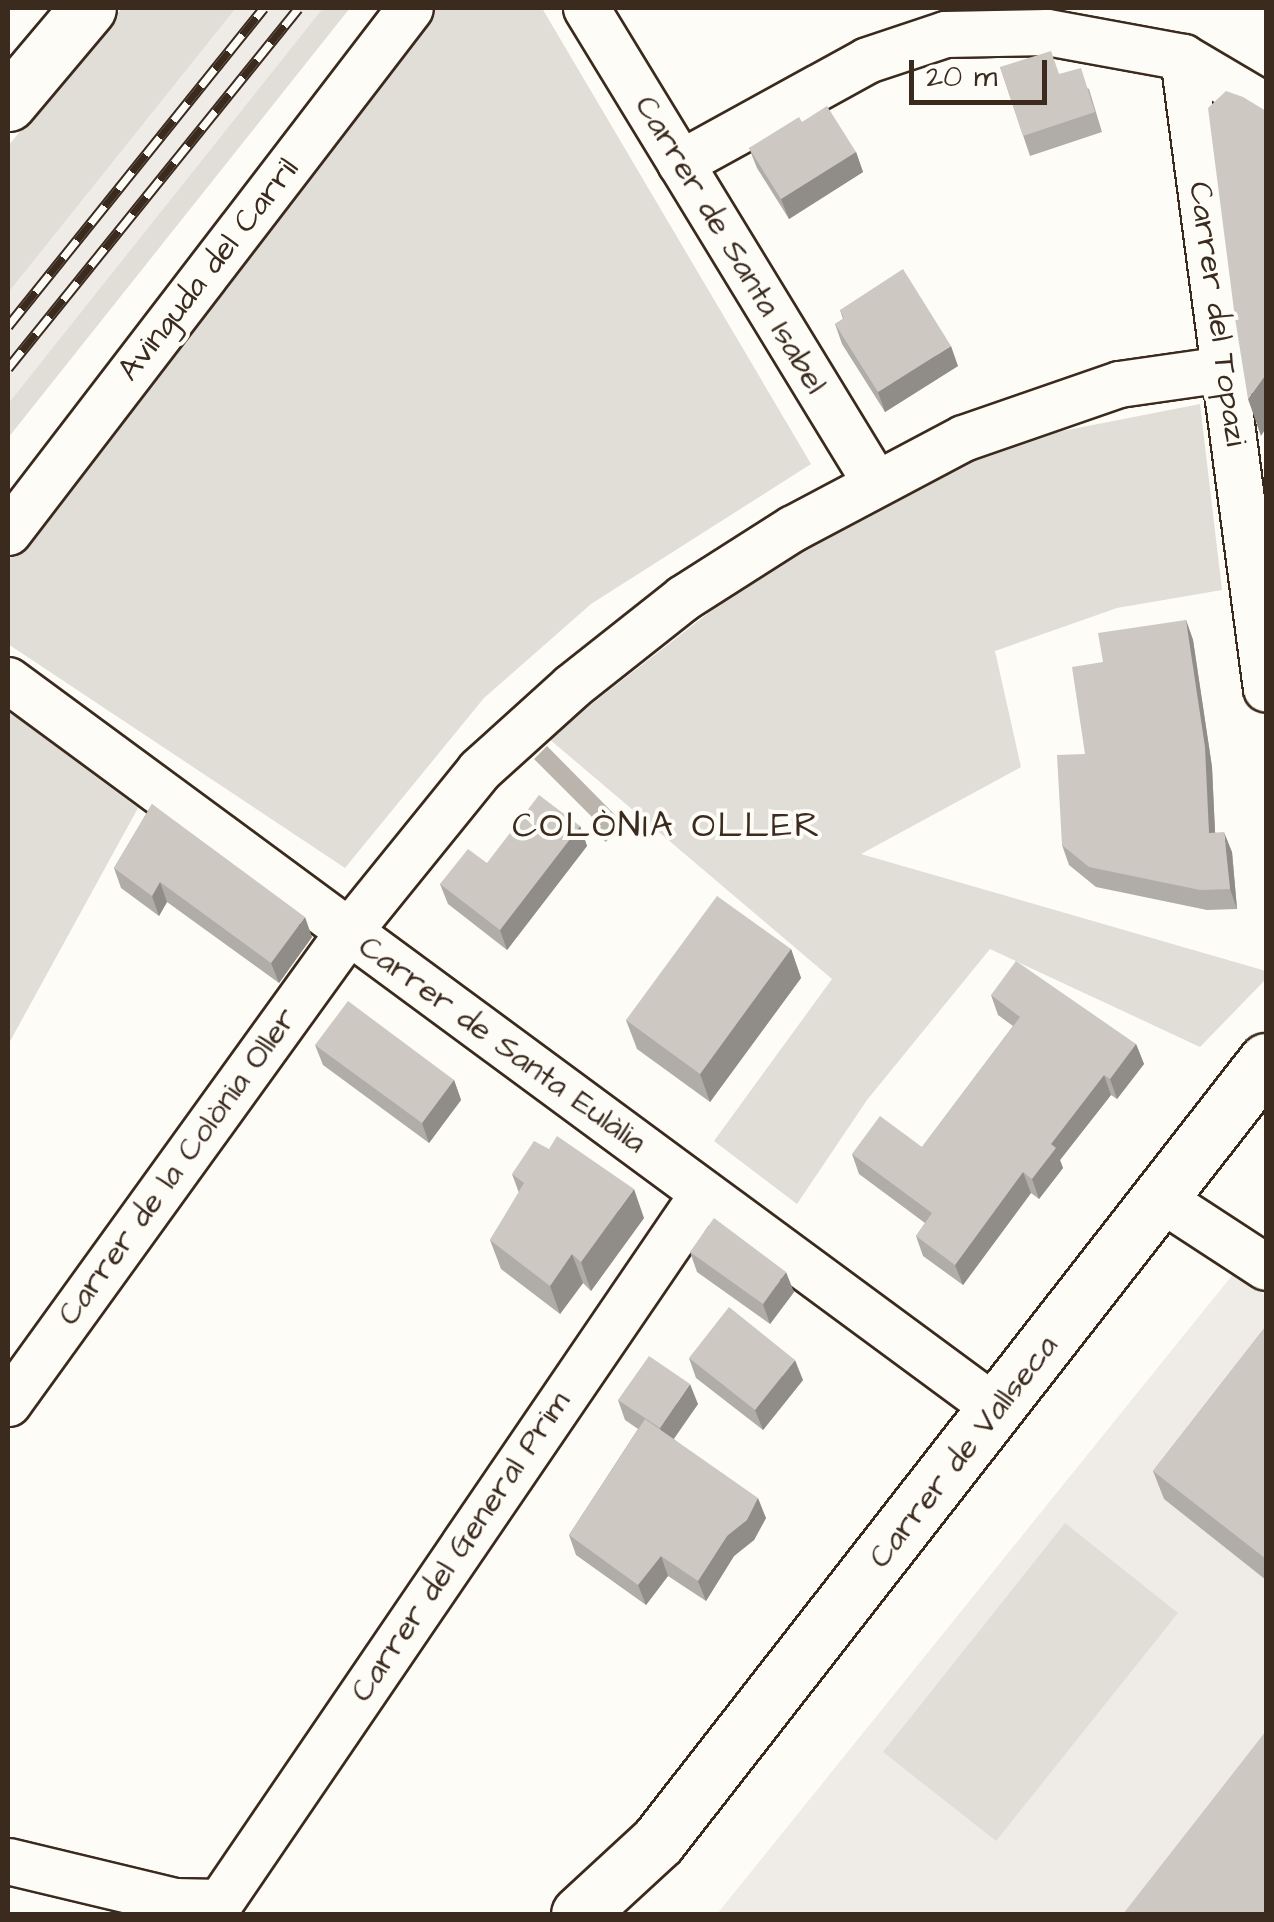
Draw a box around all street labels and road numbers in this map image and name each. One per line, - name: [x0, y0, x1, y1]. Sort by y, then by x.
- street label: Carrer de Santa Isabel: [626, 89, 834, 401]
- street label: Avinguda del Carril: [110, 151, 308, 389]
- street label: Carrer del Topazi: [1179, 179, 1255, 449]
- street label: Carrer de Santa Eulàlia: [351, 928, 653, 1162]
- street label: Carrer de la Colònia Oller: [50, 1001, 306, 1333]
- street label: Carrer de Vallseca: [861, 1328, 1067, 1576]
- street label: Carrer del General Prim: [343, 1385, 579, 1709]

